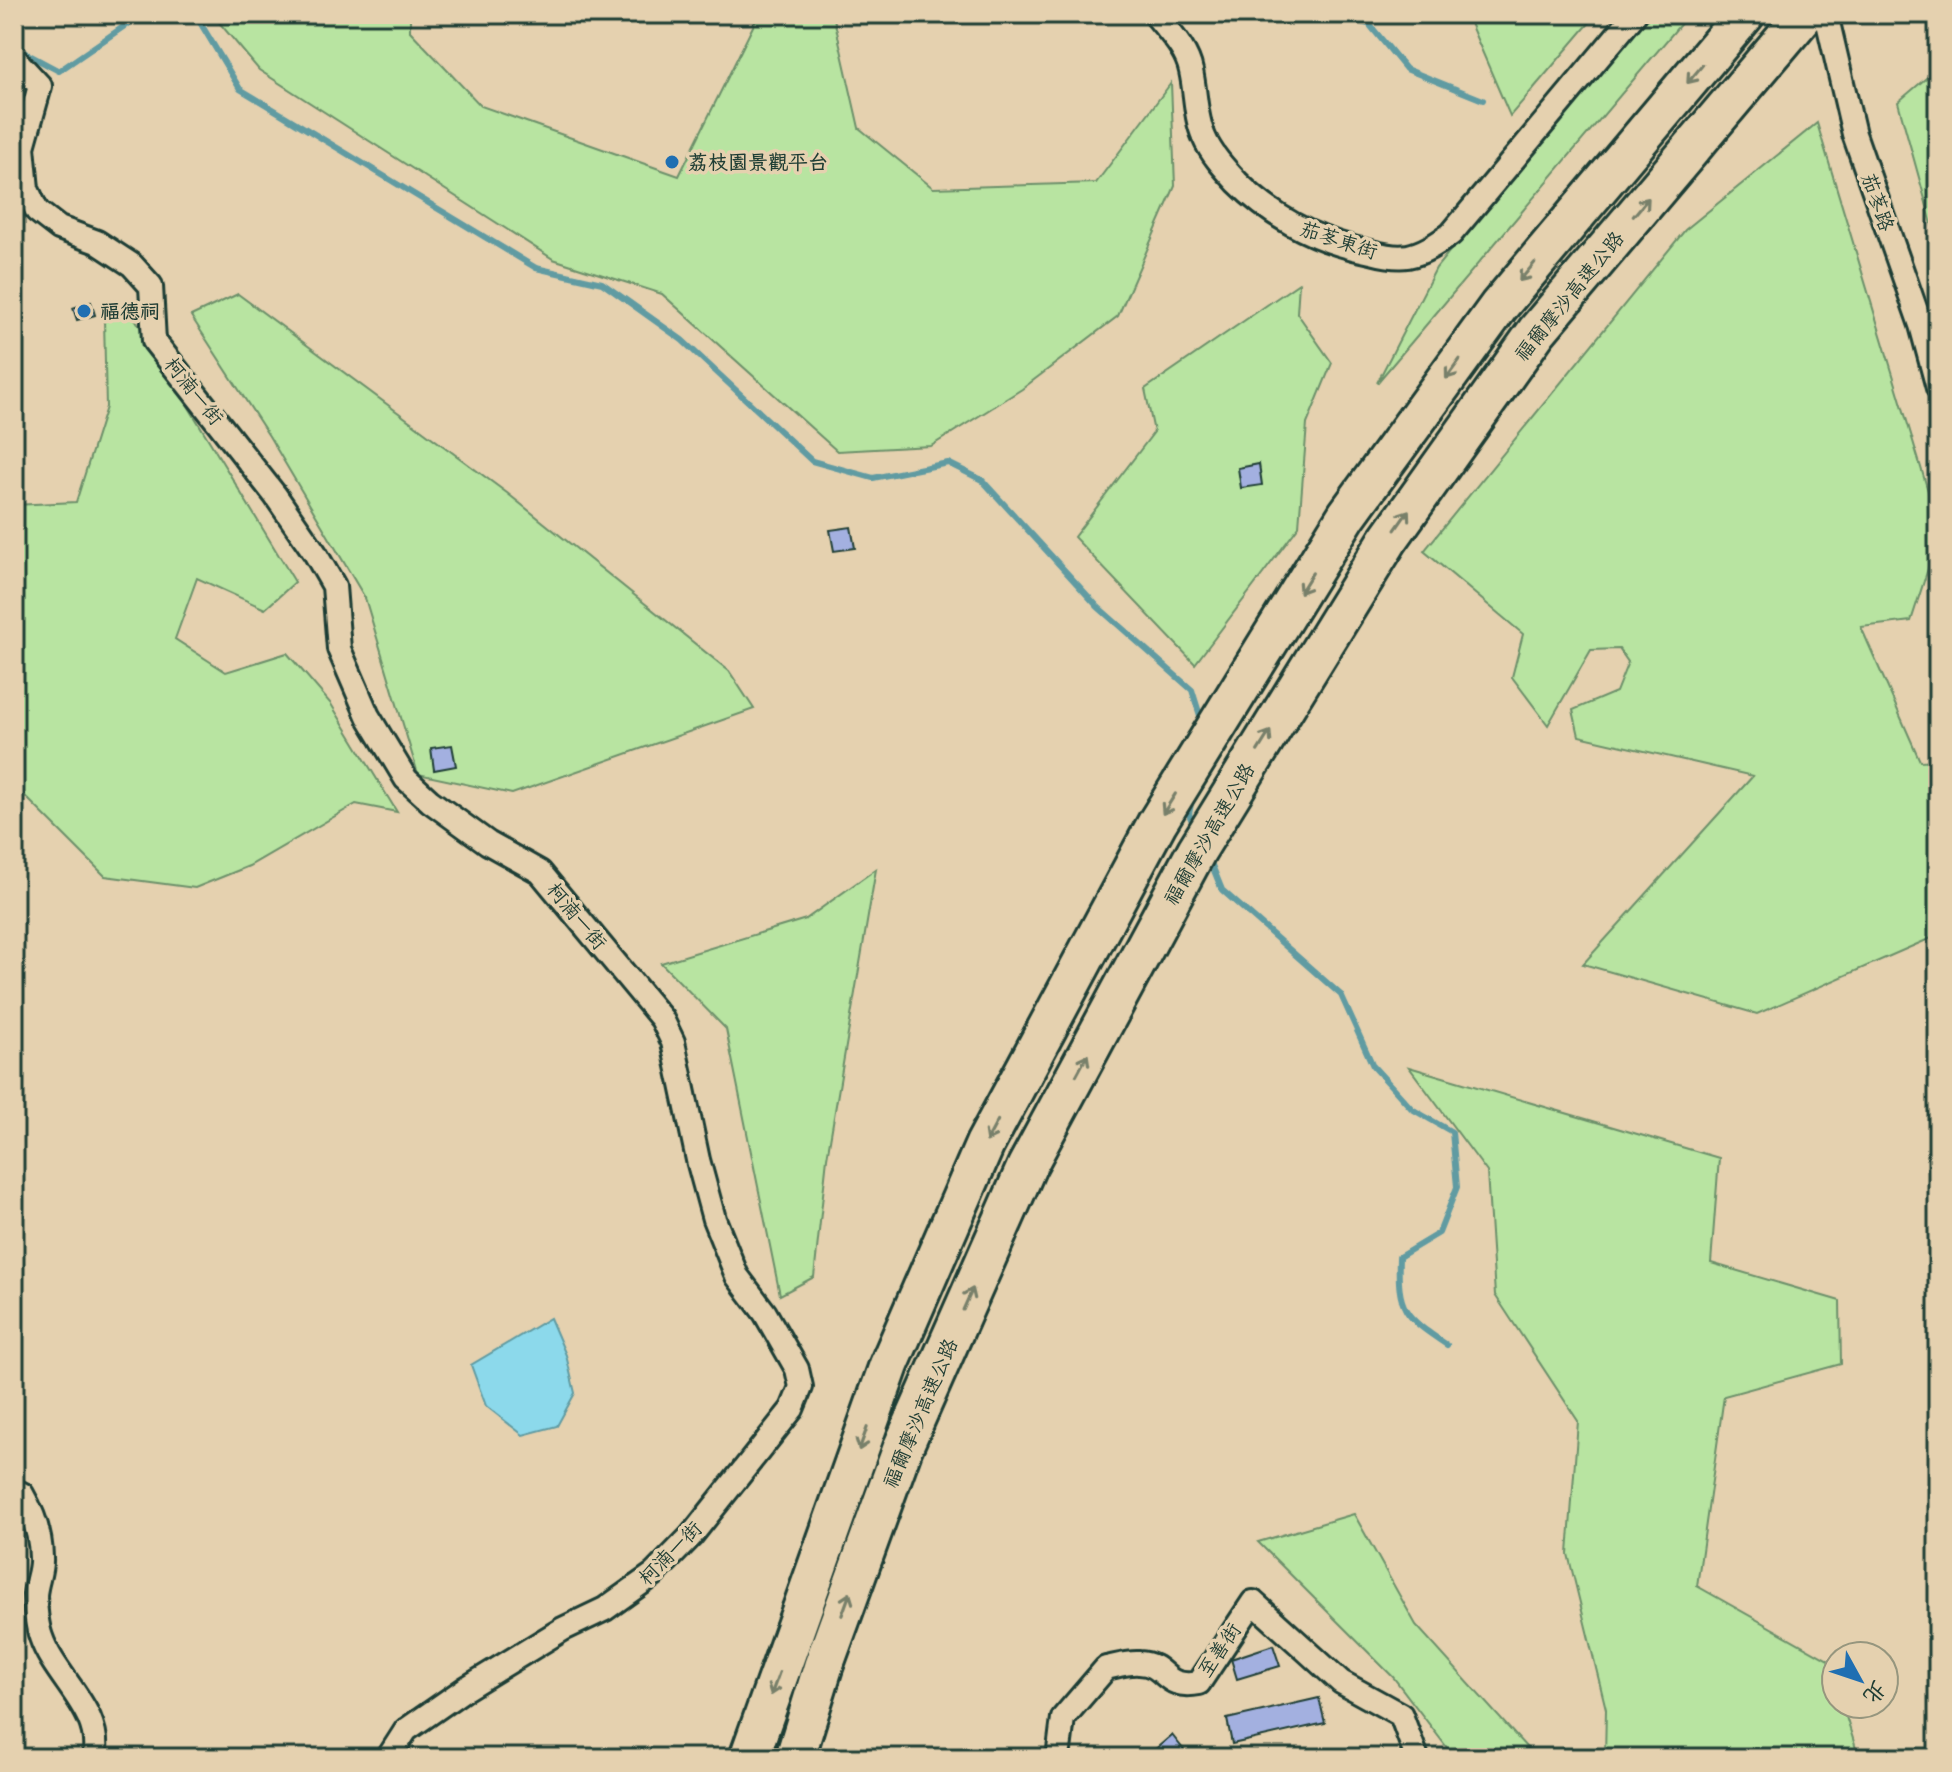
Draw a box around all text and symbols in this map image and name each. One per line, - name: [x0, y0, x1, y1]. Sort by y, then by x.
- one-way arrow: [1686, 63, 1704, 83]
- place label: 荔枝園景觀平台: [688, 151, 828, 175]
- marker: 荔枝園景觀平台: [663, 153, 681, 171]
- street label: 茄苳路: [1856, 170, 1898, 236]
- one-way arrow: [1632, 197, 1650, 218]
- street label: 茄苳東街: [1297, 217, 1380, 265]
- street label: 福爾摩沙高速公路: [1510, 226, 1630, 366]
- one-way arrow: [1518, 261, 1536, 282]
- place label: 福德祠: [100, 300, 160, 324]
- marker: 福德祠: [75, 302, 93, 320]
- street label: 柯湳一街: [159, 353, 228, 430]
- one-way arrow: [1445, 358, 1462, 379]
- one-way arrow: [1394, 510, 1410, 532]
- one-way arrow: [1297, 571, 1313, 594]
- one-way arrow: [1256, 730, 1272, 753]
- street label: 福爾摩沙高速公路: [1159, 758, 1261, 910]
- one-way arrow: [1160, 792, 1176, 815]
- street label: 柯湳一街: [541, 878, 611, 955]
- one-way arrow: [1074, 1053, 1090, 1077]
- one-way arrow: [984, 1119, 1000, 1143]
- one-way arrow: [962, 1287, 977, 1311]
- street label: 福爾摩沙高速公路: [879, 1334, 964, 1492]
- one-way arrow: [854, 1426, 869, 1451]
- street label: 柯湳一街: [634, 1517, 707, 1590]
- one-way arrow: [839, 1592, 854, 1617]
- street label: 至善街: [1193, 1619, 1247, 1682]
- north arrow: [1820, 1640, 1900, 1720]
- one-way arrow: [767, 1671, 782, 1696]
- text: 北: [1857, 1675, 1892, 1709]

